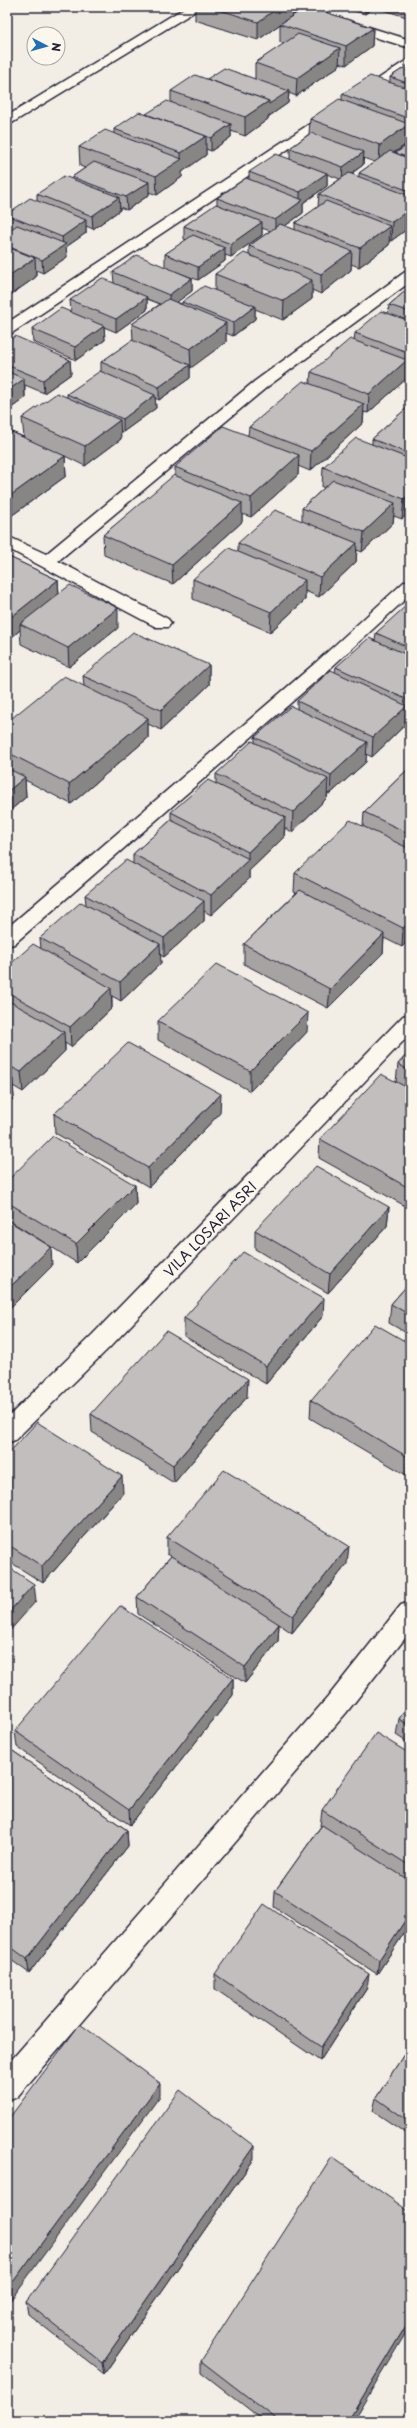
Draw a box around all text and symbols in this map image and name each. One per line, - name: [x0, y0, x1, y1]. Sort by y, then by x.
- north arrow: [26, 26, 66, 66]
- text: N: [48, 42, 65, 53]
- street label: VILA LOSARI ASRI: [159, 1176, 261, 1282]

